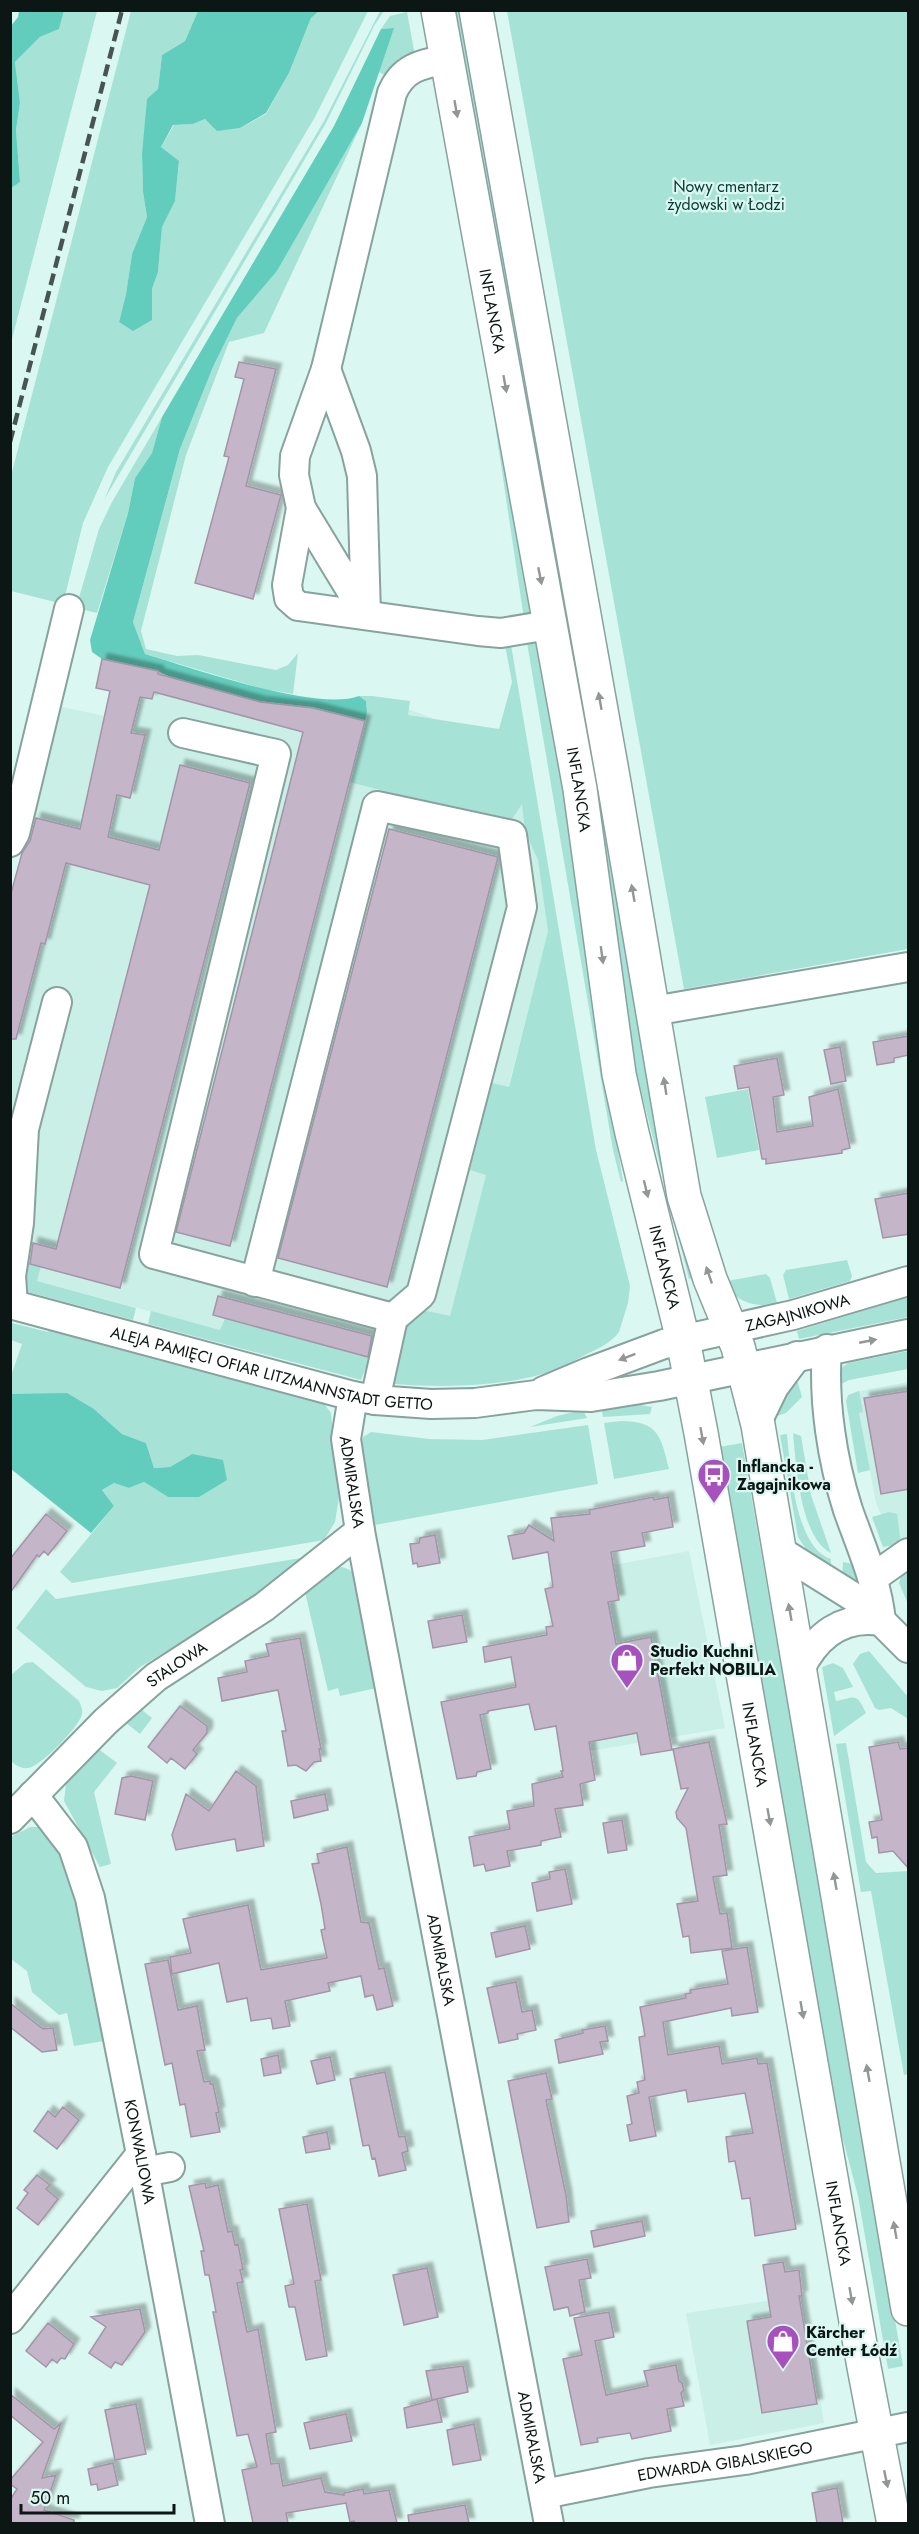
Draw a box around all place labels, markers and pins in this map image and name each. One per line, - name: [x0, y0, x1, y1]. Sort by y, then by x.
- place label: Inflancka - Zagajnikowa: [737, 1455, 831, 1496]
- bus stop icon: Inflancka - Zagajnikowa: [696, 1457, 732, 1504]
- place label: Studio Kuchni Perfekt NOBILIA: [650, 1640, 776, 1681]
- shop icon: Studio Kuchni Perfekt NOBILIA: [609, 1642, 645, 1689]
- place label: Kärcher Center Łódź: [806, 2321, 898, 2362]
- shop icon: Kärcher Center Łódź: [765, 2323, 801, 2370]

